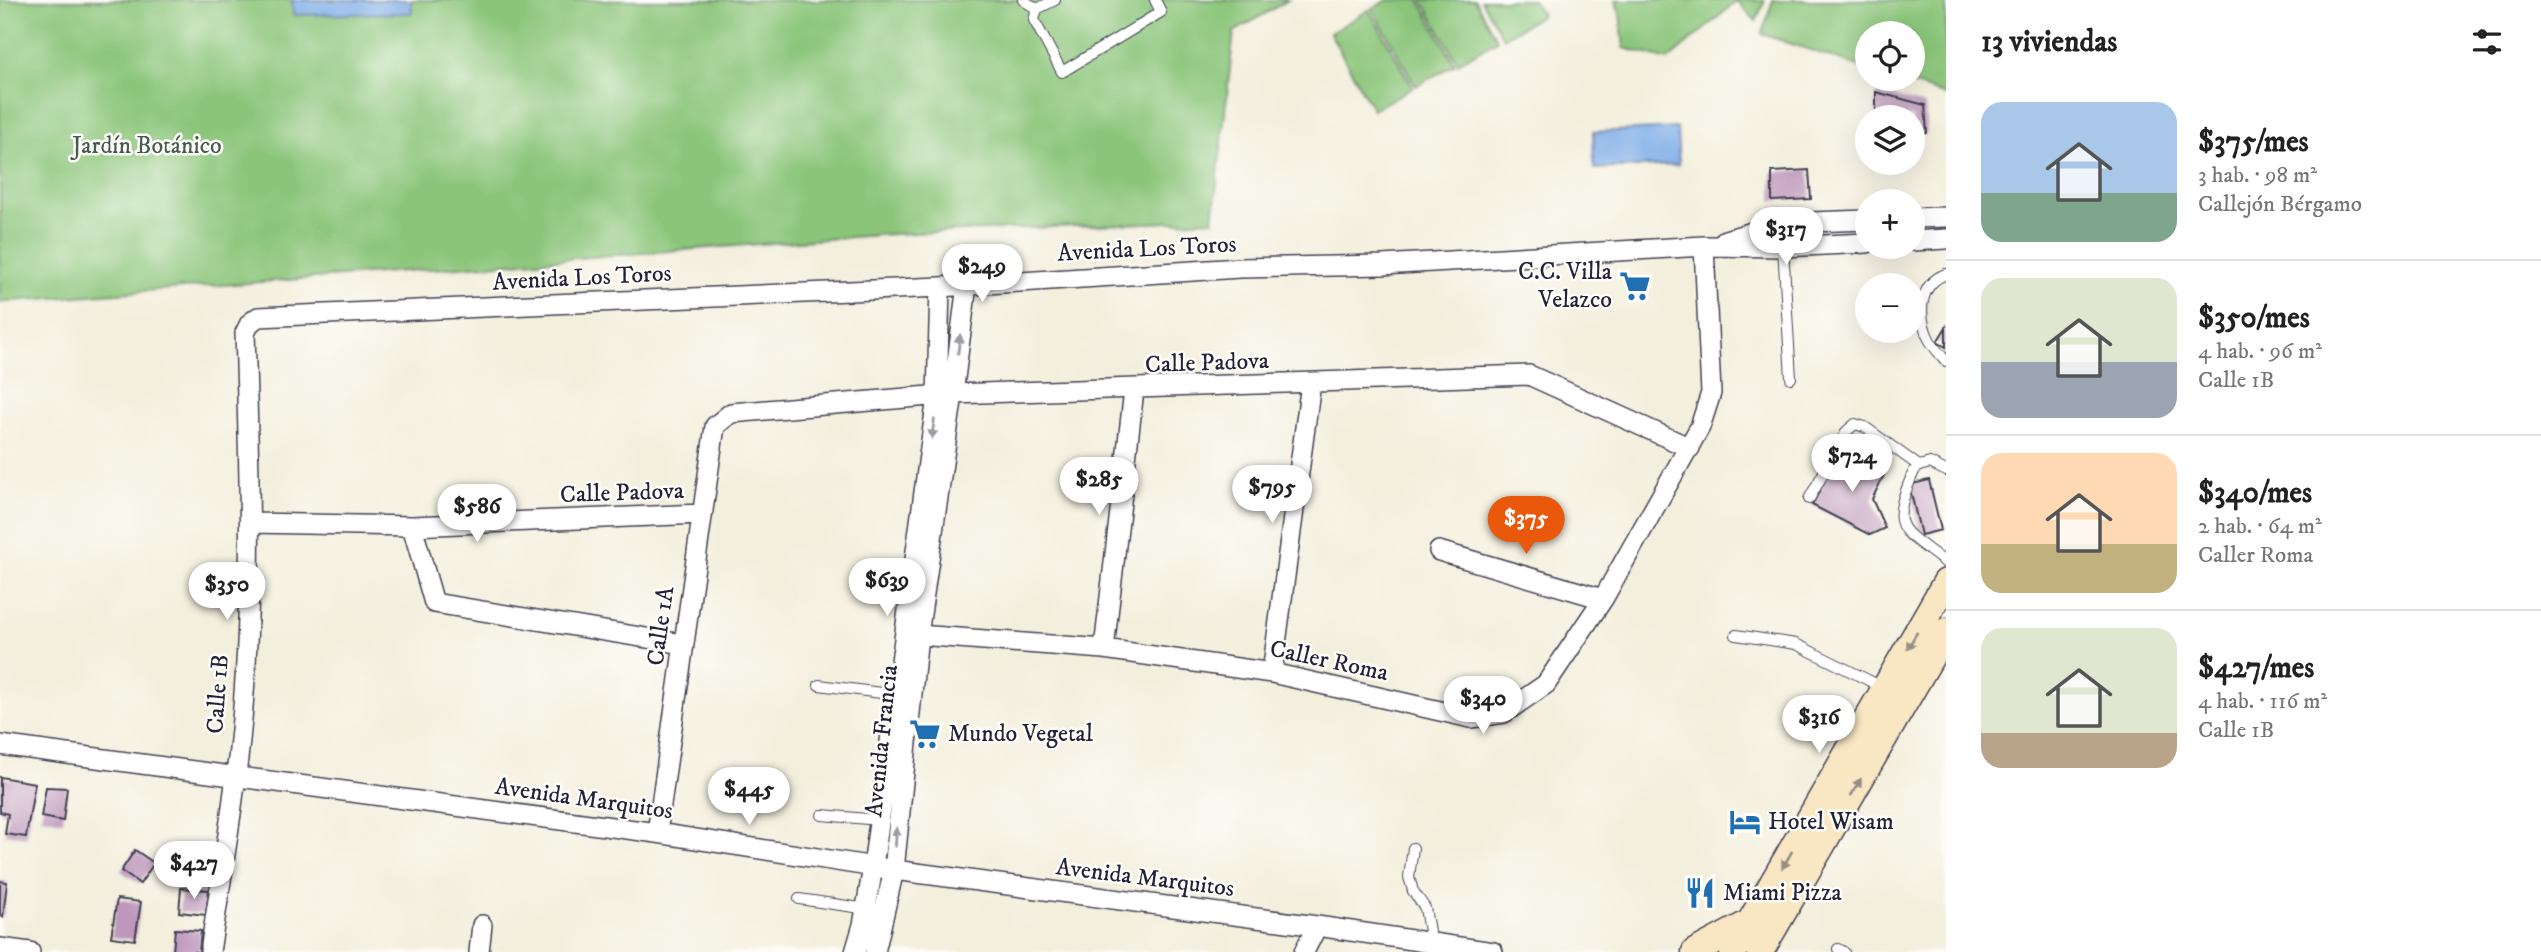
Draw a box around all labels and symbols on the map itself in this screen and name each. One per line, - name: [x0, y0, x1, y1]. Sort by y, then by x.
- park label: Jardín Botánico: [70, 131, 222, 161]
- pin: $317: [1745, 208, 1827, 267]
- street label: Avenida Los Toros: [1057, 229, 1237, 269]
- pin: $249: [941, 244, 1023, 304]
- place label: C.C. Villa Velazco: [1518, 257, 1613, 315]
- street label: Avenida Los Toros: [492, 258, 672, 298]
- supermarket icon: C.C. Villa Velazco: [1618, 269, 1652, 303]
- one-way arrow: [954, 333, 965, 355]
- street label: Calle Padova: [1144, 346, 1270, 380]
- one-way arrow: [927, 418, 938, 440]
- pin: $724: [1811, 434, 1893, 494]
- pin: $285: [1058, 458, 1140, 517]
- pin: $795: [1231, 466, 1313, 525]
- street label: Calle Padova: [559, 476, 685, 510]
- pin: $586: [436, 484, 518, 544]
- pin: $375: [1485, 496, 1567, 556]
- pin: $639: [846, 558, 928, 618]
- pin: $350: [186, 562, 268, 622]
- street label: Calle 1A: [641, 584, 681, 668]
- one-way arrow: [1905, 631, 1918, 650]
- street label: Caller Roma: [1267, 634, 1392, 688]
- street label: Calle 1B: [200, 653, 236, 735]
- street label: Avenida Francia: [859, 662, 905, 819]
- pin: $340: [1442, 676, 1524, 736]
- pin: $316: [1778, 696, 1860, 755]
- supermarket icon: Mundo Vegetal: [908, 717, 942, 751]
- place label: Mundo Vegetal: [948, 719, 1094, 749]
- pin: $445: [708, 768, 790, 827]
- street label: Avenida Marquitos: [493, 772, 675, 826]
- one-way arrow: [1850, 777, 1862, 797]
- hotel icon: Hotel Wisam: [1728, 805, 1762, 839]
- place label: Hotel Wisam: [1768, 807, 1894, 837]
- one-way arrow: [891, 826, 902, 848]
- pin: $427: [153, 842, 235, 901]
- one-way arrow: [1781, 850, 1793, 870]
- street label: Avenida Marquitos: [1054, 852, 1236, 904]
- restaurant icon: Miami Pizza: [1683, 876, 1717, 910]
- place label: Miami Pizza: [1723, 878, 1843, 908]

